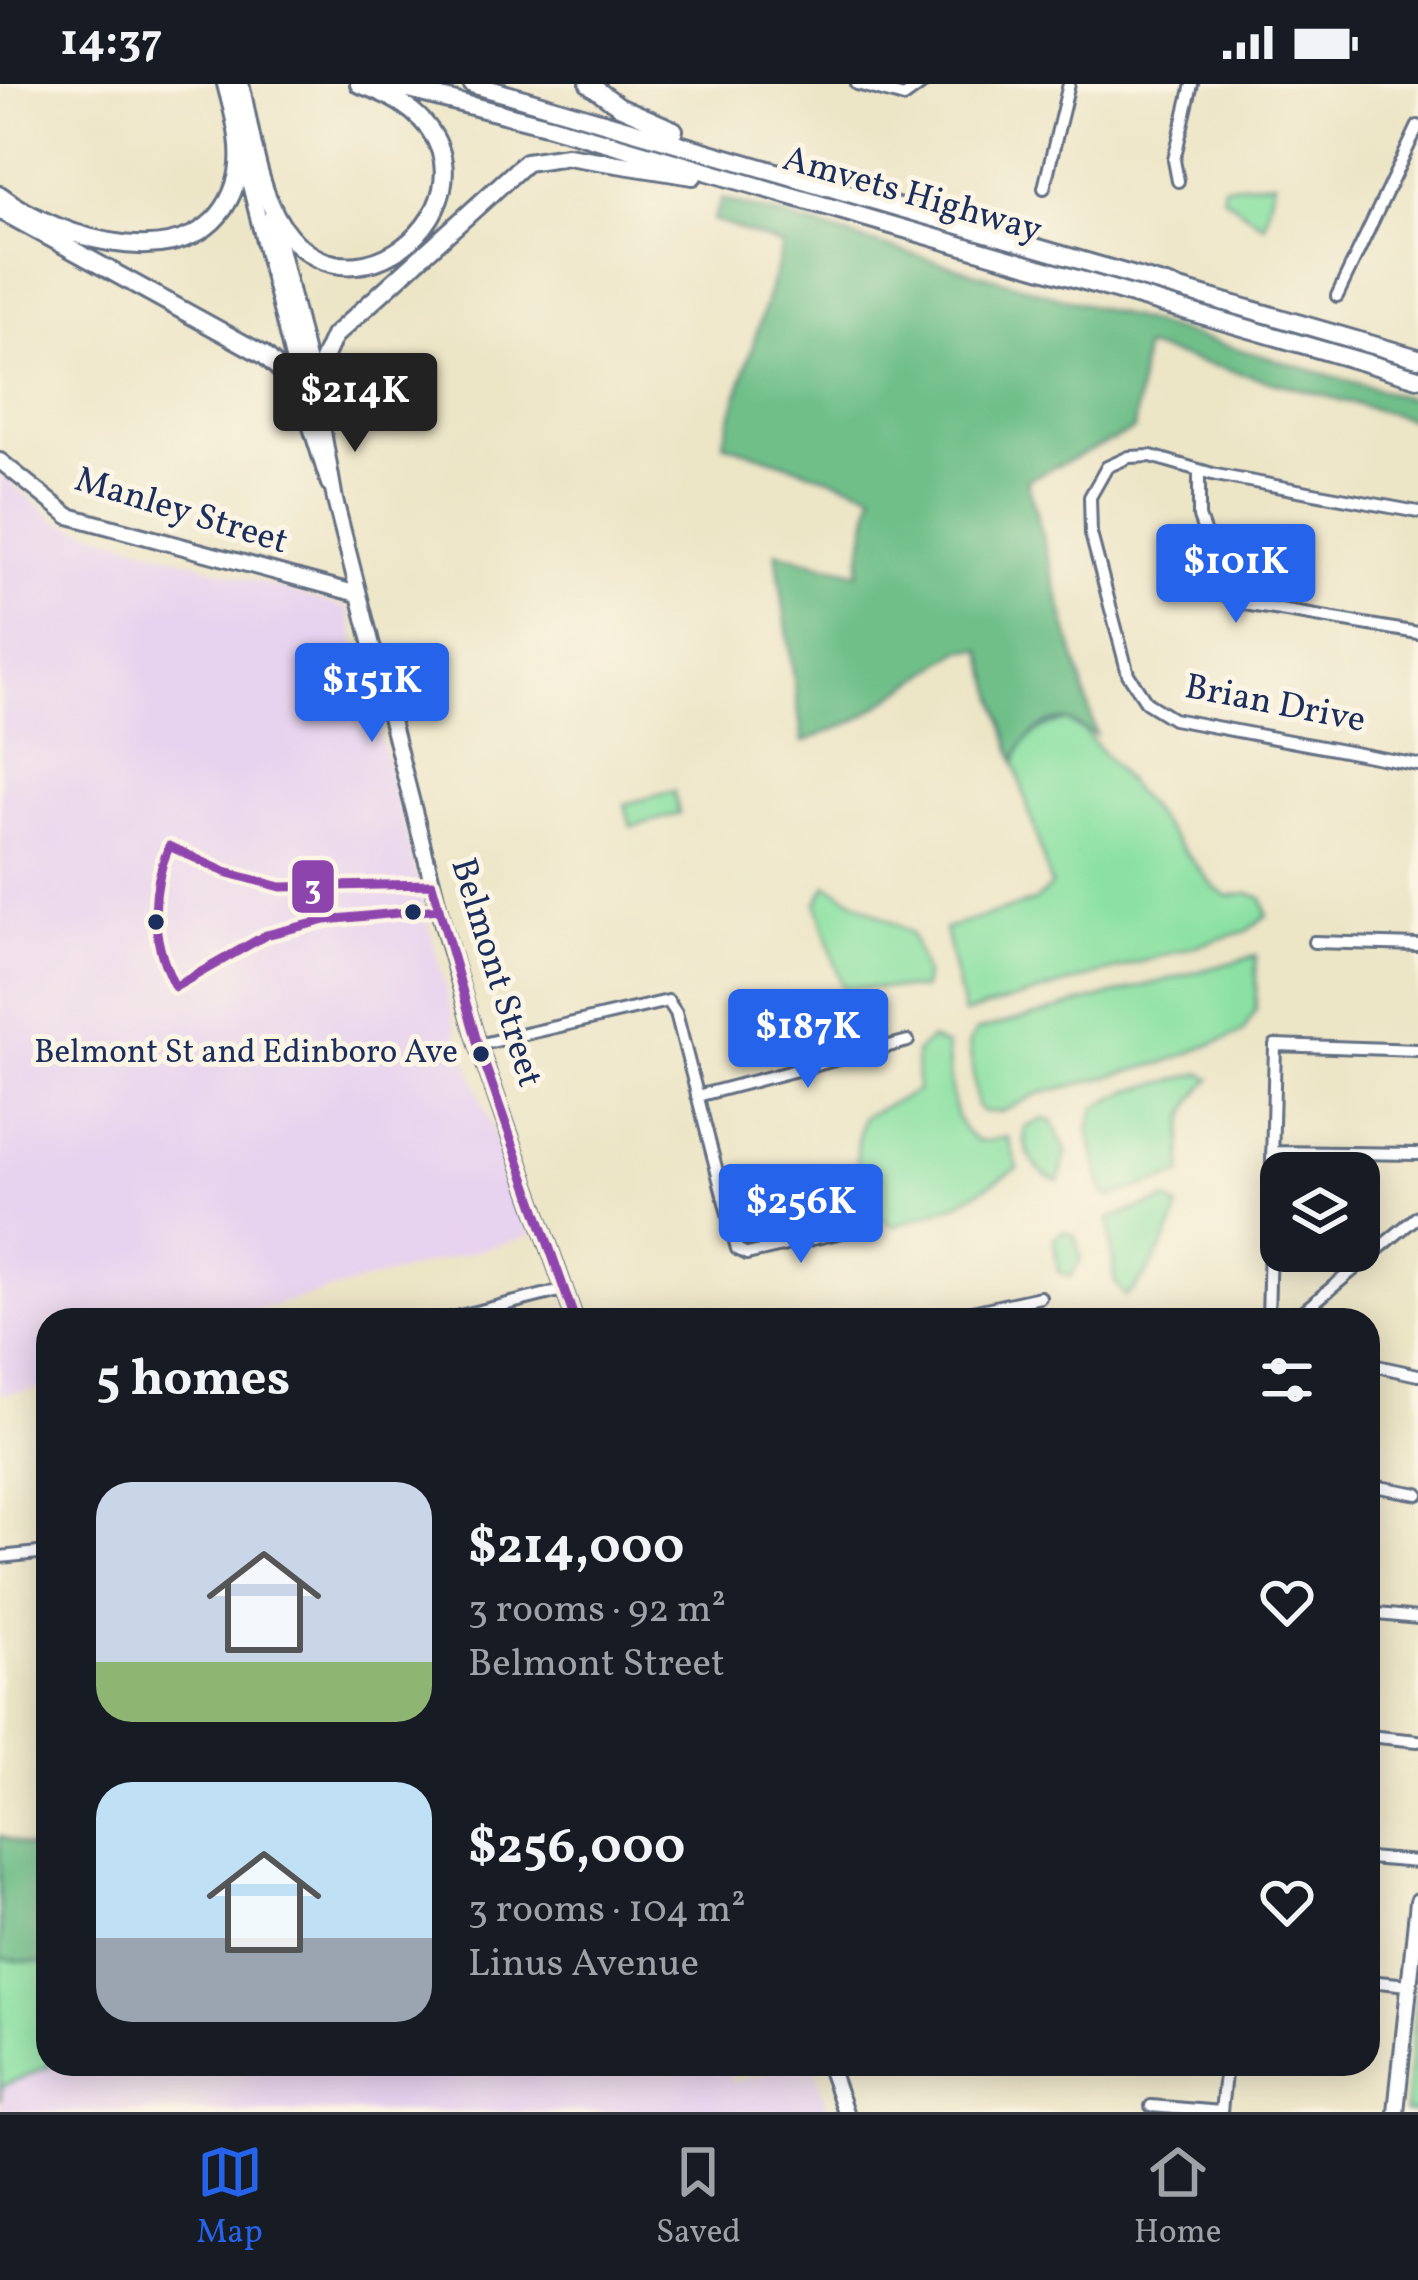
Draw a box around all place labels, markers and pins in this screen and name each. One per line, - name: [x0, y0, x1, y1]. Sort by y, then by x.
- pin: $214K: [271, 353, 439, 455]
- pin: $101K: [1152, 524, 1320, 626]
- pin: $151K: [288, 643, 456, 745]
- unlabelled marker: [402, 901, 424, 923]
- unlabelled marker: [145, 911, 167, 933]
- pin: $187K: [724, 989, 892, 1091]
- place label: Belmont St and Edinboro Ave: [34, 1031, 458, 1077]
- marker: Belmont St and Edinboro Ave: [470, 1043, 492, 1065]
- pin: $256K: [717, 1164, 885, 1266]

